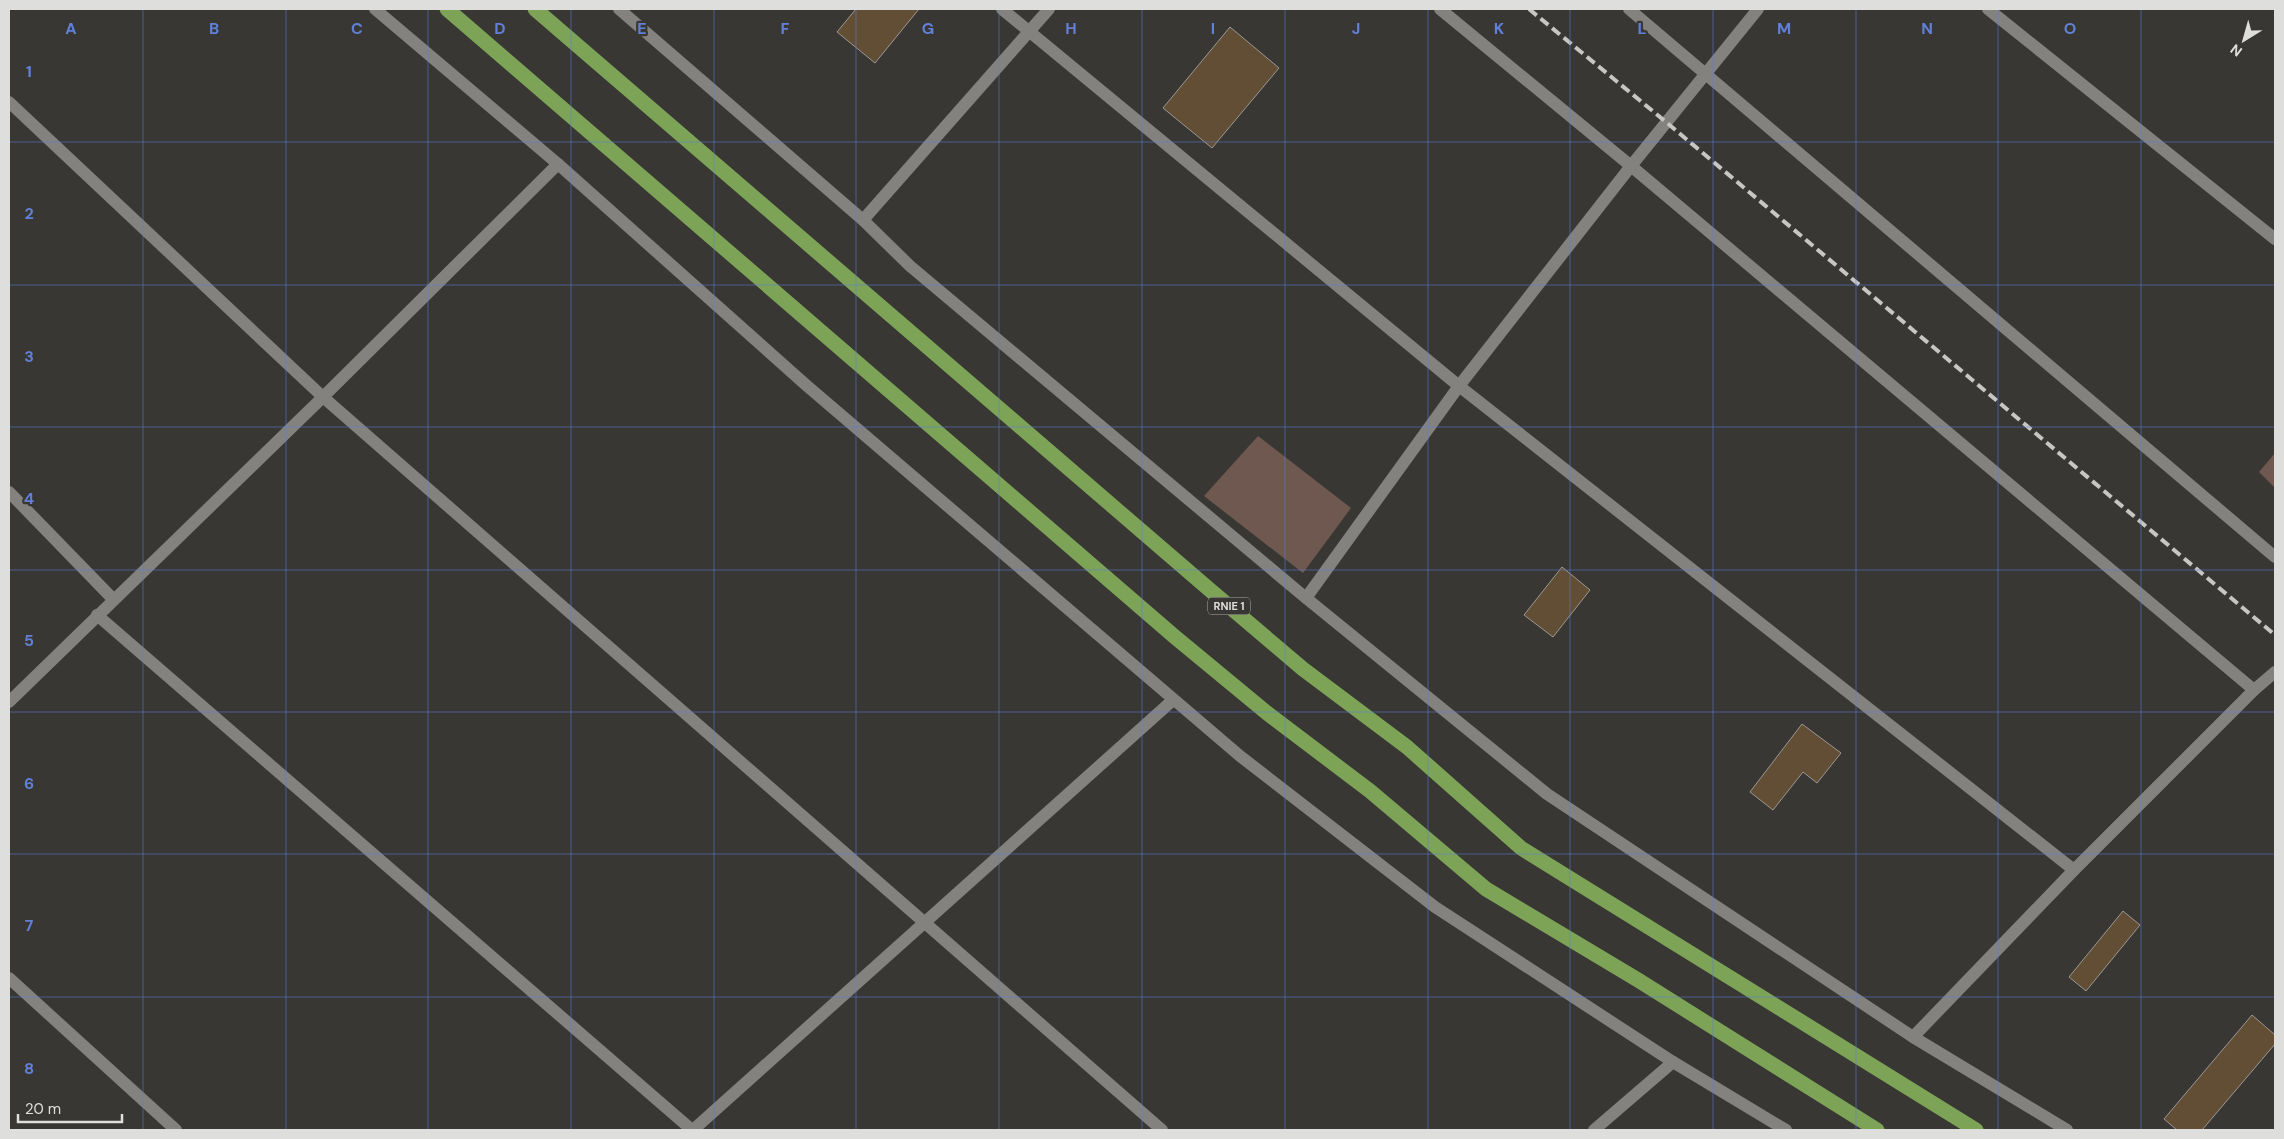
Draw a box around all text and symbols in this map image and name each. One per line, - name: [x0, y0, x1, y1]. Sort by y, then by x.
- north arrow: [2219, 15, 2269, 65]
- text: A: [65, 18, 77, 39]
- text: B: [209, 18, 219, 39]
- text: C: [351, 18, 363, 39]
- text: D: [494, 18, 506, 39]
- text: E: [637, 18, 647, 39]
- text: F: [781, 18, 790, 39]
- text: G: [922, 18, 934, 39]
- text: H: [1065, 18, 1077, 39]
- text: I: [1211, 18, 1215, 39]
- text: J: [1352, 18, 1360, 39]
- text: K: [1494, 18, 1505, 39]
- text: L: [1638, 18, 1647, 39]
- text: M: [1777, 18, 1791, 39]
- text: N: [1921, 18, 1933, 39]
- text: O: [2064, 18, 2076, 39]
- text: N: [2227, 40, 2246, 61]
- text: 1: [26, 61, 32, 82]
- text: 2: [24, 203, 34, 224]
- text: 3: [24, 346, 34, 367]
- text: 4: [24, 488, 34, 509]
- road number: RNIE 1: [1208, 598, 1250, 614]
- text: 5: [24, 630, 34, 651]
- text: 6: [24, 773, 34, 794]
- text: 7: [25, 915, 34, 936]
- text: 8: [24, 1058, 34, 1079]
- scale bar: [18, 1092, 121, 1124]
- text: 20 m: [25, 1099, 61, 1119]

